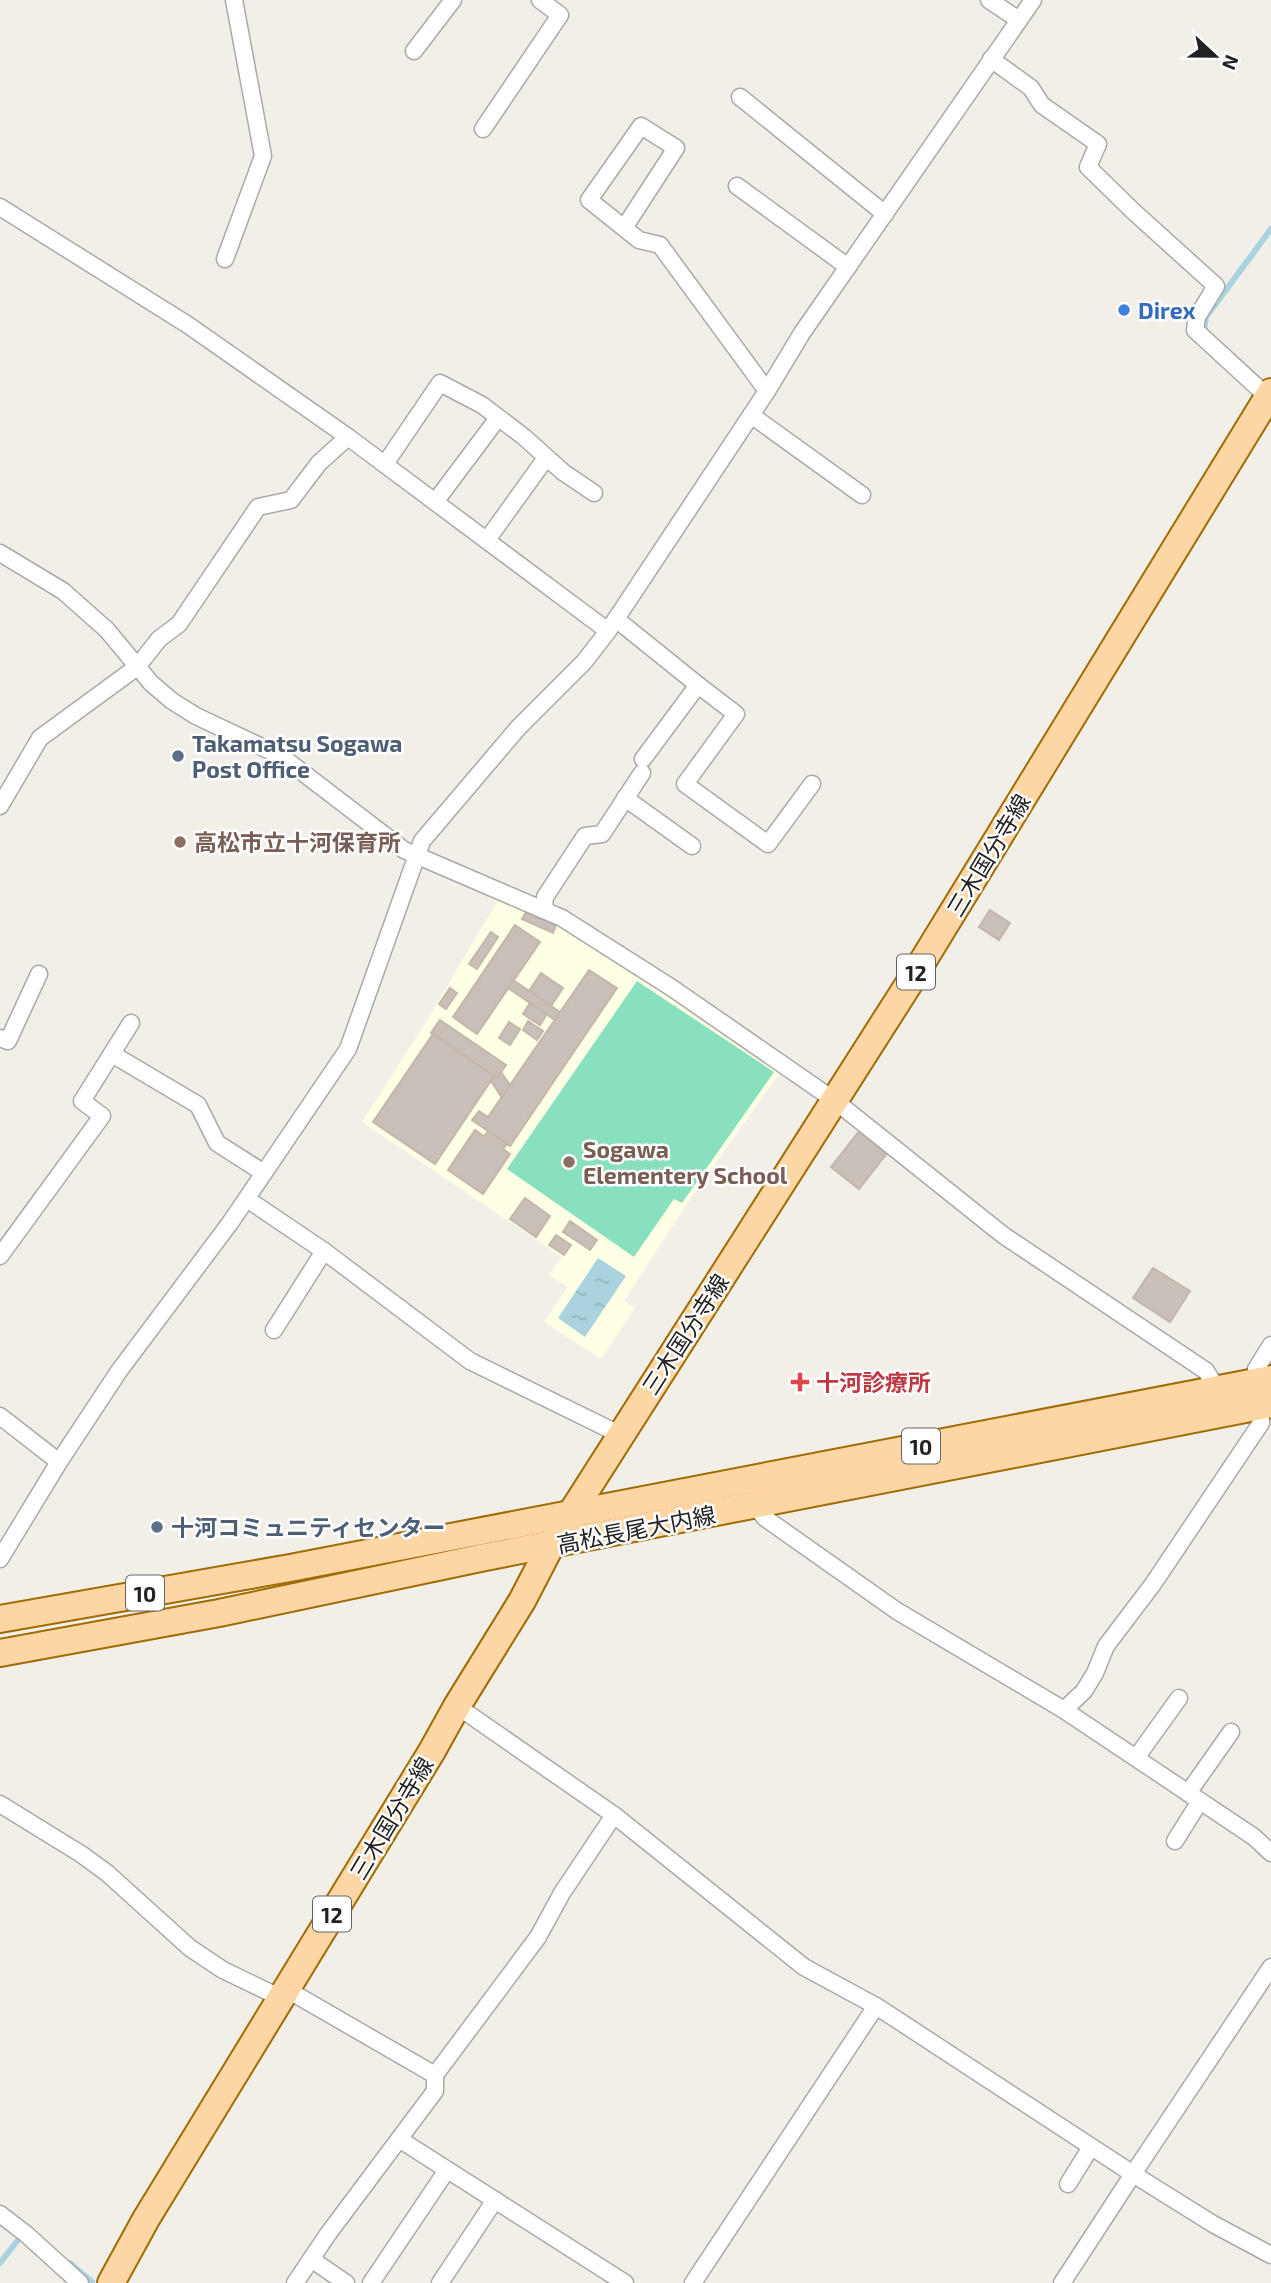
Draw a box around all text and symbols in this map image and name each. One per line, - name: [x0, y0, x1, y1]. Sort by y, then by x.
- north arrow: [1180, 21, 1250, 91]
- text: N: [1218, 52, 1244, 73]
- place label: Direx: [1138, 296, 1196, 324]
- marker: Direx: [1116, 302, 1132, 318]
- place label: Takamatsu Sogawa Post Office: [192, 729, 403, 783]
- marker: Takamatsu Sogawa Post Office: [170, 748, 186, 764]
- street label: 三木国分寺線: [940, 789, 1036, 921]
- place label: 高松市立十河保育所: [194, 828, 401, 856]
- marker: 高松市立十河保育所: [172, 834, 188, 850]
- road number: 12: [897, 954, 935, 990]
- place label: Sogawa Elementery School: [583, 1135, 788, 1189]
- marker: Sogawa Elementery School: [561, 1154, 577, 1170]
- street label: 三木国分寺線: [636, 1269, 734, 1399]
- place label: 十河診療所: [816, 1368, 931, 1396]
- marker: 十河診療所: [790, 1372, 810, 1392]
- road number: 10: [902, 1428, 940, 1464]
- street label: 高松長尾大内線: [554, 1500, 718, 1558]
- place label: 十河コミュニティセンター: [171, 1513, 446, 1541]
- marker: 十河コミュニティセンター: [149, 1519, 165, 1535]
- road number: 10: [126, 1576, 164, 1610]
- street label: 三木国分寺線: [343, 1752, 439, 1884]
- road number: 12: [313, 1896, 351, 1932]

